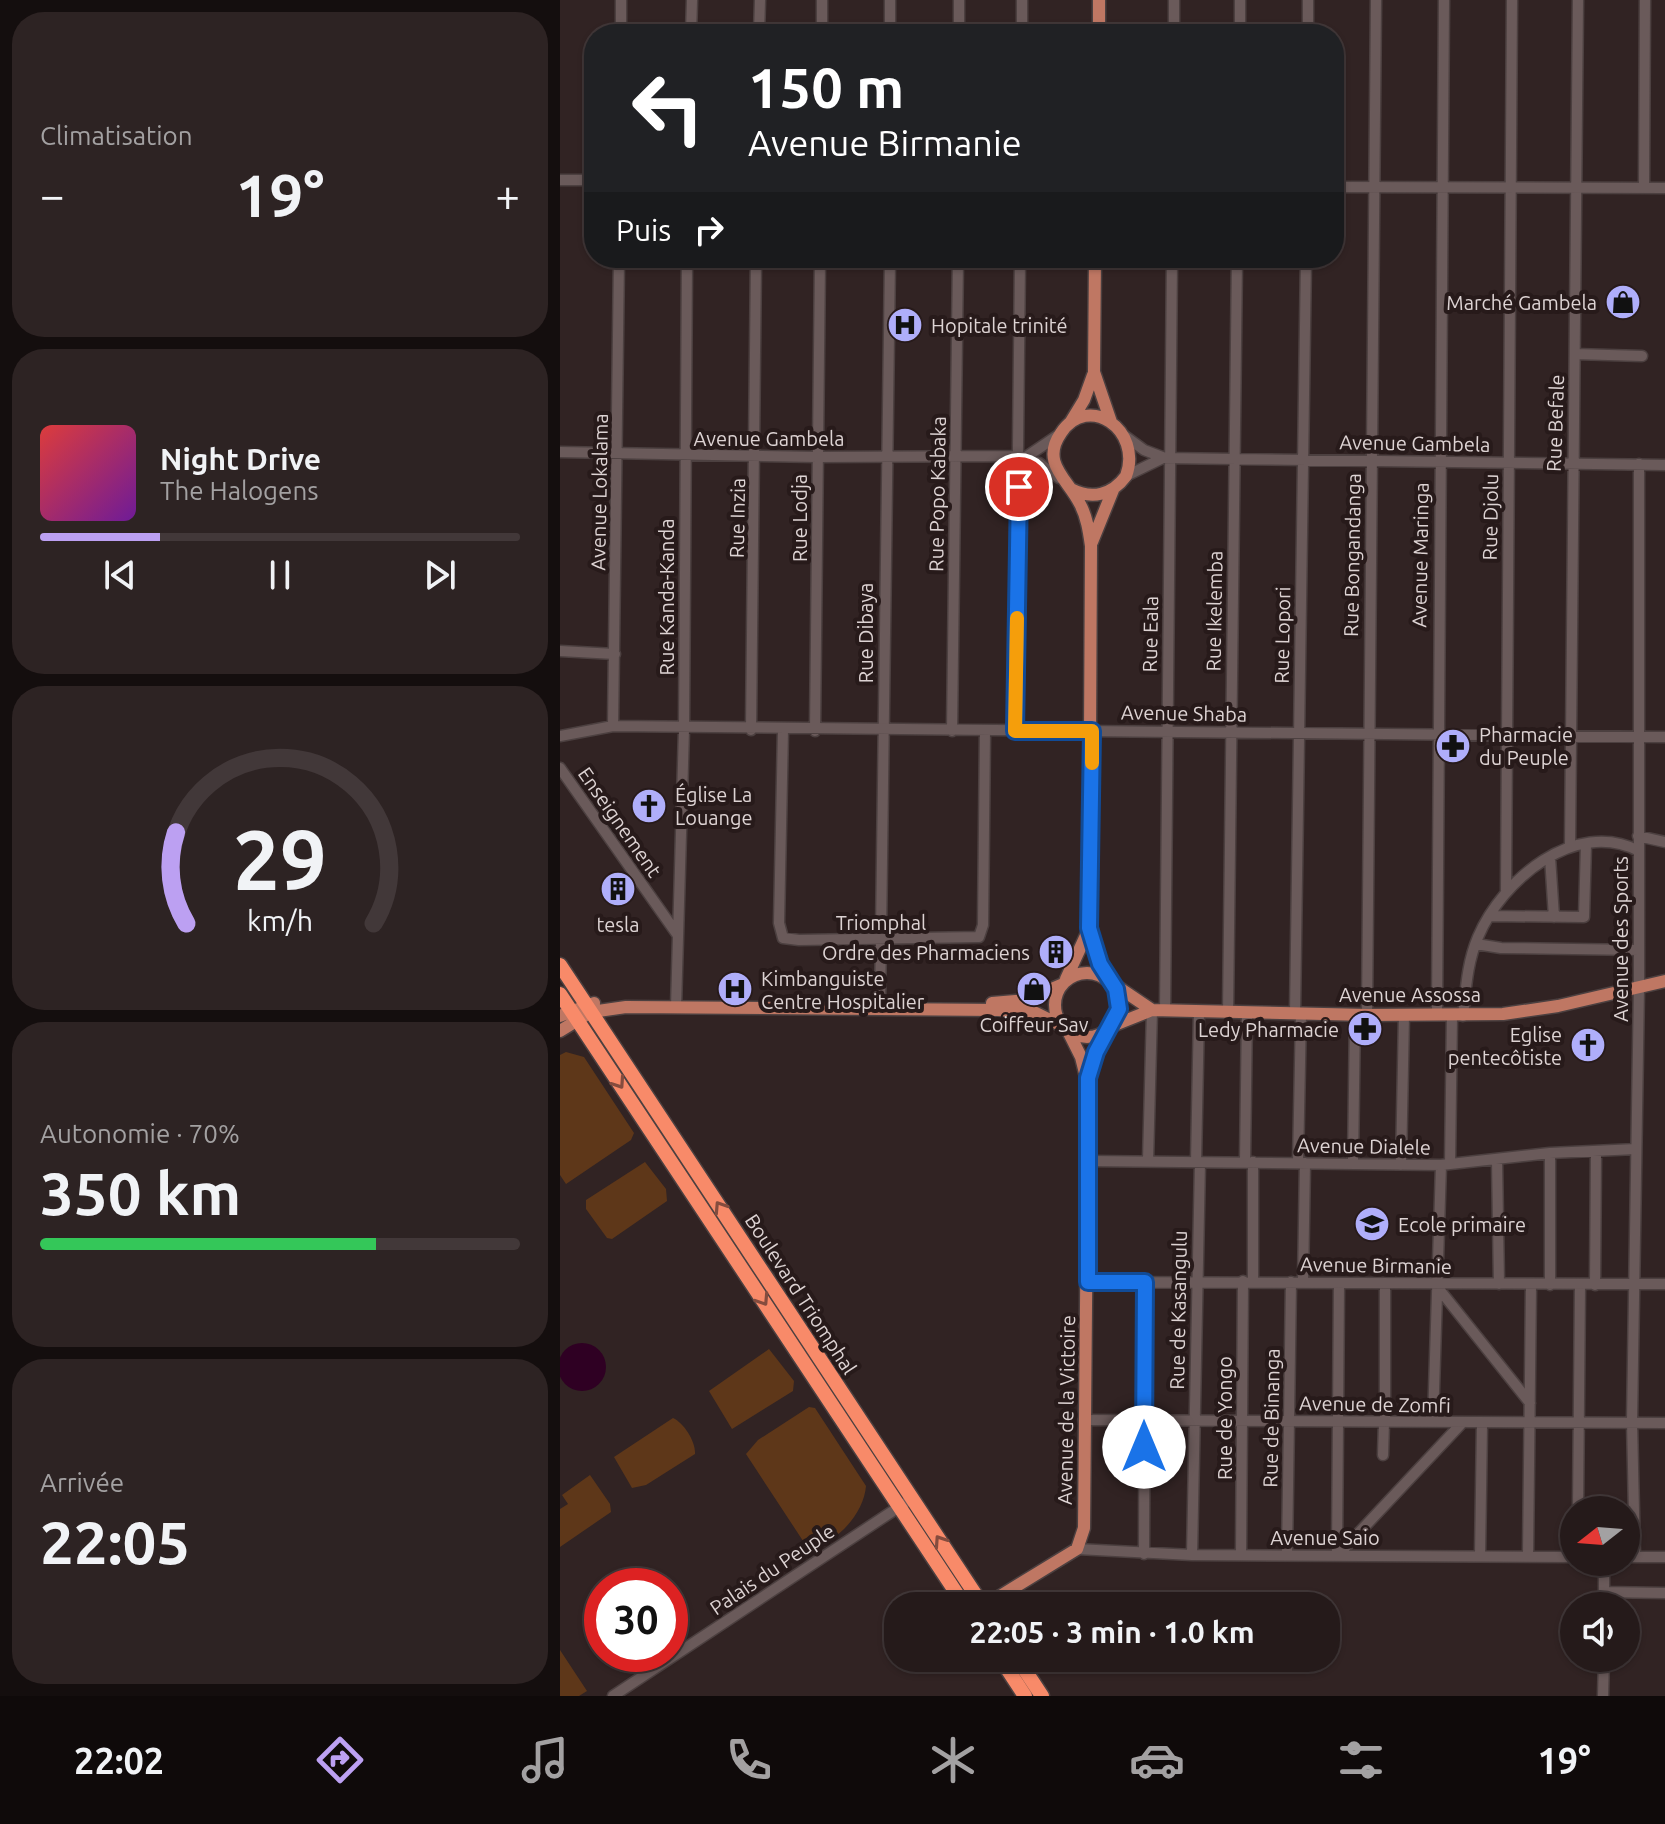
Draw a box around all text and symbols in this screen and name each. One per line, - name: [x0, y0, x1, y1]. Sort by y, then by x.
- icon: left: [616, 56, 720, 160]
- text: 150 m: [748, 56, 904, 119]
- text: Climatisation: [40, 121, 193, 150]
- text: Avenue Birmanie: [748, 122, 1022, 163]
- text: 19°: [236, 161, 324, 228]
- text: −: [40, 170, 65, 219]
- text: +: [495, 170, 520, 219]
- icon: right: [687, 208, 731, 252]
- text: Puis: [616, 213, 671, 247]
- shop icon: Marché Gambela: [1604, 283, 1642, 321]
- place label: Marché Gambela: [1446, 291, 1597, 314]
- hospital icon: Hopitale trinité: [886, 306, 924, 344]
- place label: Hopitale trinité: [931, 314, 1068, 337]
- street label: Rue Befale: [1542, 374, 1568, 472]
- street label: Avenue Lokalama: [586, 413, 612, 571]
- street label: Rue Popo Kabaka: [924, 416, 950, 572]
- street label: Avenue Gambela: [693, 427, 845, 450]
- street label: Avenue Gambela: [1339, 430, 1491, 456]
- text: Night Drive: [160, 442, 321, 476]
- pin: [985, 453, 1053, 521]
- icon: arrive: [997, 465, 1041, 509]
- street label: Rue Bongandanga: [1339, 473, 1365, 637]
- street label: Rue Djolu: [1478, 473, 1502, 561]
- street label: Rue Lodja: [788, 474, 811, 562]
- text: The Halogens: [160, 476, 319, 505]
- street label: Rue Inzia: [725, 478, 749, 558]
- street label: Avenue Maringa: [1407, 482, 1433, 628]
- street label: Rue Kanda-Kanda: [655, 519, 678, 675]
- street label: Rue Ikelemba: [1201, 550, 1227, 672]
- icon: previous: [98, 553, 142, 597]
- icon: pause: [258, 553, 302, 597]
- icon: next: [418, 553, 462, 597]
- street label: Rue Dibaya: [854, 583, 877, 683]
- street label: Rue Lopori: [1270, 586, 1294, 684]
- street label: Rue Eala: [1138, 596, 1162, 672]
- street label: Avenue Shaba: [1121, 700, 1247, 726]
- place label: Pharmacie du Peuple: [1479, 723, 1573, 769]
- pharmacy icon: Pharmacie du Peuple: [1434, 727, 1472, 765]
- street label: Enseignement: [574, 763, 666, 881]
- place label: Église La Louange: [675, 783, 753, 829]
- church icon: Église La Louange: [630, 787, 668, 825]
- text: 29: [233, 812, 327, 906]
- street label: Avenue des Sports: [1609, 856, 1632, 1022]
- building icon: tesla: [599, 870, 637, 908]
- text: km/h: [247, 904, 313, 936]
- street label: Triomphal: [836, 911, 926, 934]
- place label: tesla: [596, 913, 640, 936]
- building icon: Ordre des Pharmaciens: [1037, 933, 1075, 971]
- place label: Ordre des Pharmaciens: [822, 941, 1030, 964]
- place label: Kimbanguiste Centre Hospitalier: [761, 967, 925, 1013]
- hospital icon: Kimbanguiste Centre Hospitalier: [716, 970, 754, 1008]
- shop icon: Coiffeur Sav: [1015, 970, 1053, 1008]
- street label: Avenue Assossa: [1339, 983, 1481, 1006]
- pharmacy icon: Ledy Pharmacie: [1346, 1010, 1384, 1048]
- place label: Coiffeur Sav: [979, 1013, 1089, 1036]
- place label: Ledy Pharmacie: [1198, 1018, 1339, 1041]
- place label: Eglise pentecôtiste: [1448, 1023, 1562, 1069]
- church icon: Eglise pentecôtiste: [1569, 1026, 1607, 1064]
- one-way arrow: [609, 1074, 624, 1088]
- text: Autonomie · 70%: [40, 1119, 240, 1148]
- street label: Avenue Dialele: [1297, 1133, 1431, 1159]
- text: 350 km: [40, 1159, 241, 1226]
- one-way arrow: [714, 1202, 729, 1216]
- school or university icon: Ecole primaire: [1353, 1205, 1391, 1243]
- street label: Boulevard Triomphal: [741, 1210, 861, 1378]
- place label: Ecole primaire: [1398, 1213, 1526, 1236]
- street label: Rue de Kasangulu: [1165, 1230, 1191, 1390]
- street label: Avenue Birmanie: [1300, 1252, 1452, 1278]
- one-way arrow: [753, 1291, 768, 1305]
- street label: Avenue de la Victoire: [1053, 1315, 1079, 1505]
- street label: Rue de Binanga: [1258, 1348, 1284, 1488]
- street label: Rue de Yongo: [1213, 1356, 1236, 1480]
- street label: Avenue de Zomfi: [1299, 1391, 1451, 1417]
- position arrow: [1102, 1405, 1186, 1489]
- text: Arrivée: [40, 1468, 124, 1497]
- north arrow: [1560, 1496, 1640, 1576]
- map controls: [1560, 1496, 1640, 1672]
- text: 22:05: [40, 1508, 190, 1575]
- street label: Palais du Peuple: [705, 1519, 839, 1619]
- street label: Avenue Saio: [1270, 1526, 1380, 1549]
- one-way arrow: [935, 1535, 950, 1550]
- speed limit sign: 30: [584, 1568, 688, 1672]
- button: sound: [1560, 1592, 1640, 1672]
- text: 22:05 · 3 min · 1.0 km: [969, 1615, 1255, 1649]
- icon: directions: [312, 1732, 368, 1788]
- icon: music: [517, 1732, 573, 1788]
- icon: phone: [721, 1732, 777, 1788]
- icon: climate: [925, 1732, 981, 1788]
- icon: car: [1129, 1732, 1185, 1788]
- icon: filters: [1333, 1732, 1389, 1788]
- text: 22:02: [74, 1740, 164, 1781]
- text: 19°: [1537, 1740, 1591, 1781]

